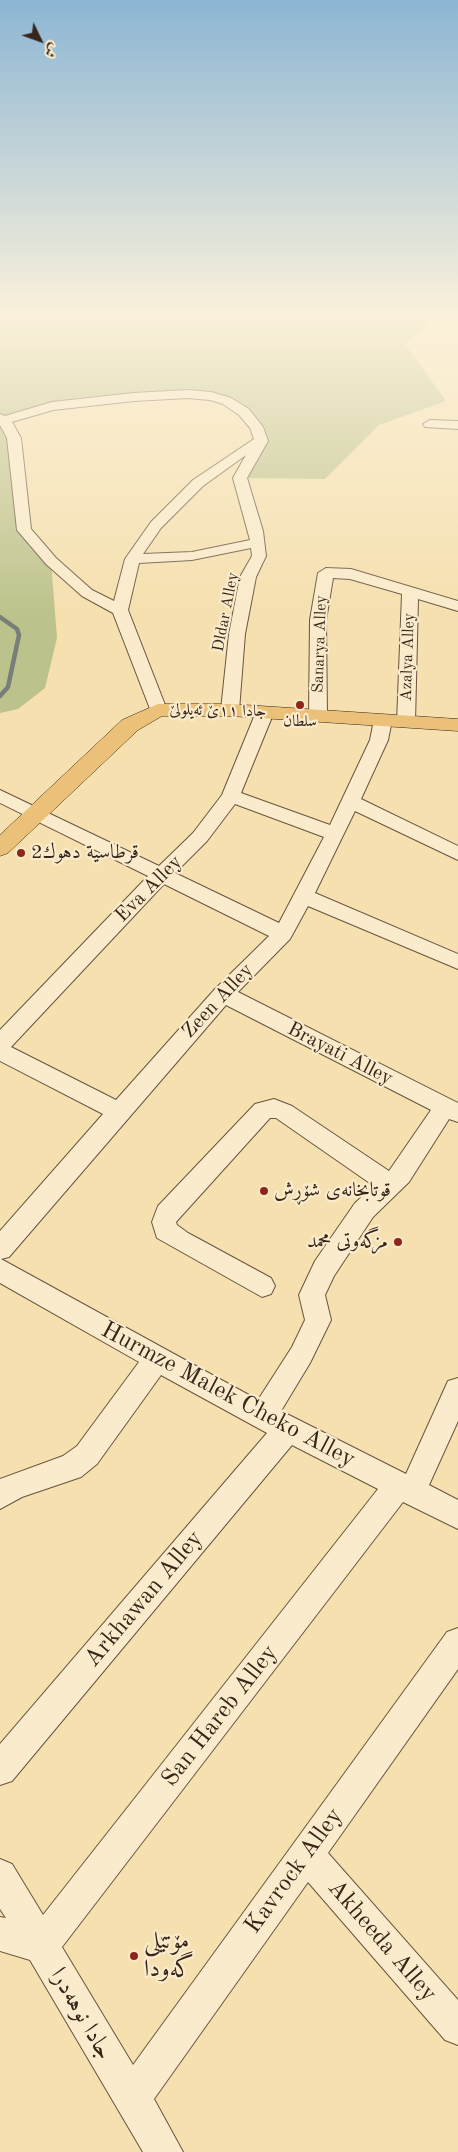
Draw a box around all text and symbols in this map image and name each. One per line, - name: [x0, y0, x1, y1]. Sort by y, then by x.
- north arrow: [15, 15, 65, 65]
- text: ش: [41, 40, 61, 60]
- street label: Dldar Alley: [209, 571, 243, 653]
- street label: Sanarya Alley: [309, 595, 331, 693]
- street label: Azalya Alley: [397, 612, 419, 702]
- marker: سلطان: [294, 699, 306, 711]
- street label: جادا ١١ێ ئه‌یلولێ: [169, 701, 267, 721]
- place label: سلطان: [283, 712, 317, 732]
- place label: قرطاسية دهوك2: [31, 841, 139, 865]
- marker: قرطاسية دهوك2: [15, 847, 27, 859]
- street label: Eva Alley: [110, 850, 188, 928]
- street label: Zeen Alley: [177, 959, 259, 1043]
- street label: Brayati Alley: [283, 1017, 397, 1091]
- place label: قوتابخانەی شۆڕش: [274, 1179, 391, 1203]
- marker: قوتابخانەی شۆڕش: [258, 1185, 270, 1197]
- place label: مزگەوتی محمد: [307, 1230, 388, 1254]
- marker: مزگەوتی محمد: [392, 1236, 404, 1248]
- street label: Hurmze Malek Cheko Alley: [96, 1316, 360, 1474]
- street label: Arkhawan Alley: [79, 1525, 209, 1673]
- street label: San Hareb Alley: [156, 1639, 284, 1793]
- street label: Kavrock Alley: [239, 1803, 349, 1939]
- street label: Akheeda Alley: [321, 1874, 443, 2008]
- place label: مۆتێلی گەودا: [144, 1928, 194, 1984]
- marker: مۆتێلی گەودا: [128, 1950, 140, 1962]
- street label: جادا نوهەدرا: [43, 1963, 119, 2065]

